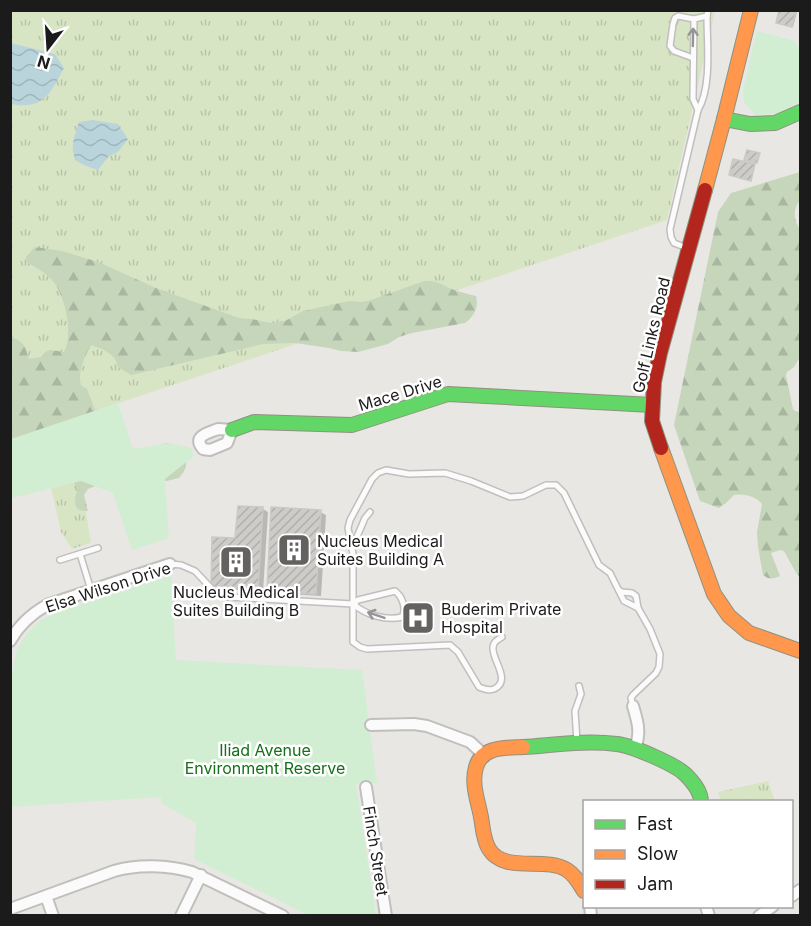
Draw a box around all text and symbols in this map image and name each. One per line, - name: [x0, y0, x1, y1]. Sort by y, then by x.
- north arrow: [18, 18, 78, 78]
- one-way arrow: [688, 28, 699, 48]
- text: N: [35, 51, 52, 74]
- street label: Golf Links Road: [628, 275, 674, 395]
- street label: Mace Drive: [356, 371, 444, 415]
- place label: Nucleus Medical Suites Building A: [317, 531, 444, 569]
- building icon: Nucleus Medical Suites Building A: [276, 532, 312, 568]
- building icon: Nucleus Medical Suites Building B: [218, 544, 254, 580]
- street label: Elsa Wilson Drive: [43, 557, 173, 617]
- place label: Nucleus Medical Suites Building B: [173, 582, 299, 620]
- place label: Buderim Private Hospital: [441, 599, 561, 637]
- hospital icon: Buderim Private Hospital: [400, 600, 436, 636]
- one-way arrow: [367, 608, 386, 619]
- park label: Iliad Avenue Environment Reserve: [185, 740, 345, 778]
- legend: [583, 800, 793, 908]
- street label: Finch Street: [359, 804, 393, 898]
- text: Fast: [637, 813, 673, 834]
- text: Slow: [637, 843, 678, 864]
- text: Jam: [637, 873, 673, 894]

